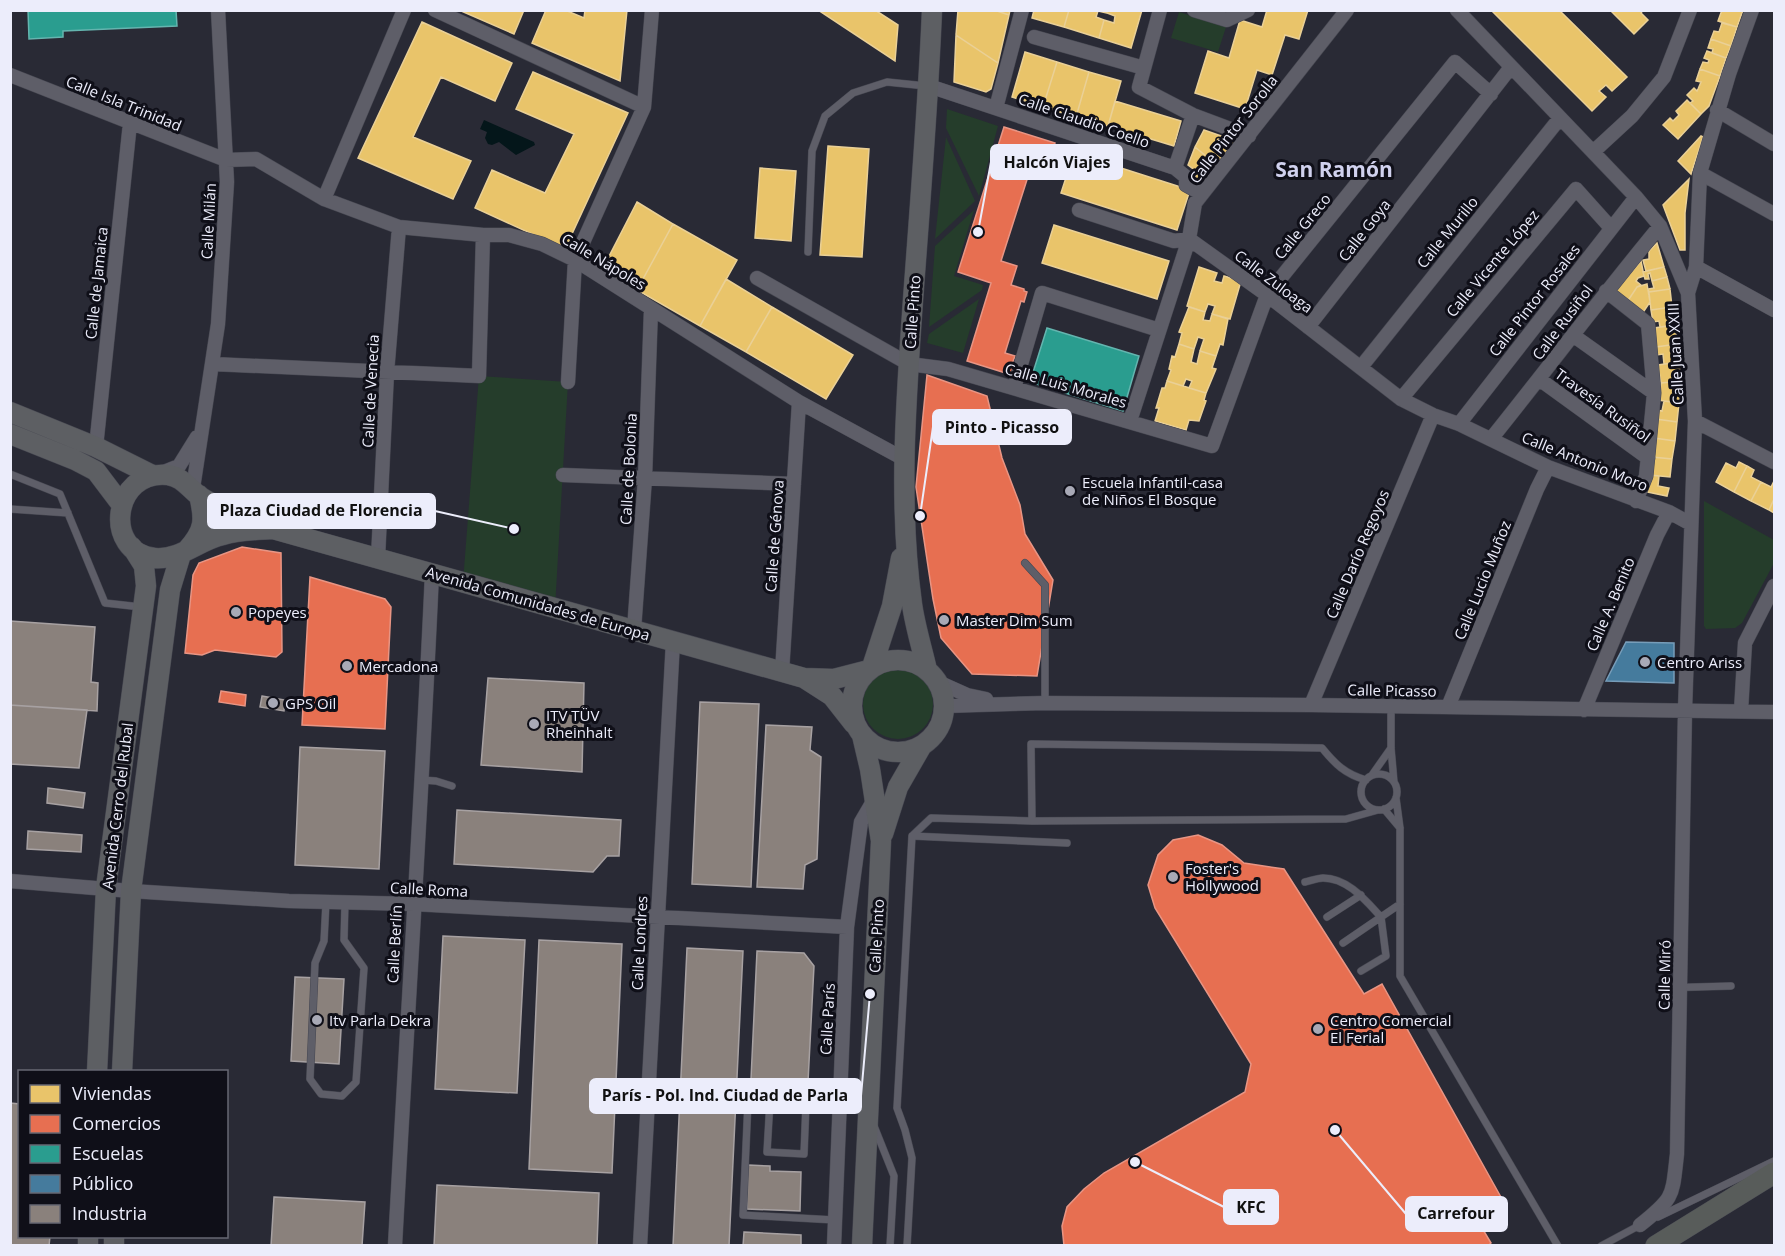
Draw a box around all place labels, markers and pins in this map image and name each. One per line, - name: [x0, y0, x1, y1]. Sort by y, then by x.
- callout: Halcón Viajes: [991, 145, 1122, 179]
- callout: Pinto - Picasso: [933, 410, 1071, 444]
- place label: Escuela Infantil-casa de Niños El Bosque: [1082, 472, 1223, 509]
- marker: Escuela Infantil-casa de Niños El Bosque: [1063, 484, 1077, 498]
- callout: Plaza Ciudad de Florencia: [208, 494, 435, 528]
- place label: Popeyes: [248, 602, 307, 622]
- marker: Popeyes: [229, 605, 243, 619]
- place label: Master Dim Sum: [956, 610, 1073, 630]
- marker: Master Dim Sum: [937, 613, 951, 627]
- place label: Centro Ariss: [1657, 652, 1742, 672]
- marker: Centro Ariss: [1638, 655, 1652, 669]
- place label: Mercadona: [359, 656, 438, 676]
- marker: Mercadona: [340, 659, 354, 673]
- place label: GPS Oil: [285, 693, 336, 713]
- marker: GPS Oil: [266, 696, 280, 710]
- place label: ITV TÜV Rheinhalt: [546, 705, 613, 742]
- marker: ITV TÜV Rheinhalt: [527, 717, 541, 731]
- place label: Foster's Hollywood: [1185, 858, 1259, 895]
- marker: Foster's Hollywood: [1166, 870, 1180, 884]
- place label: Itv Parla Dekra: [329, 1010, 431, 1030]
- place label: Centro Comercial El Ferial: [1330, 1010, 1451, 1047]
- marker: Itv Parla Dekra: [310, 1013, 324, 1027]
- marker: Centro Comercial El Ferial: [1311, 1022, 1325, 1036]
- callout: París - Pol. Ind. Ciudad de Parla: [590, 1079, 861, 1113]
- callout: KFC: [1224, 1190, 1278, 1224]
- callout: Carrefour: [1406, 1197, 1507, 1231]

